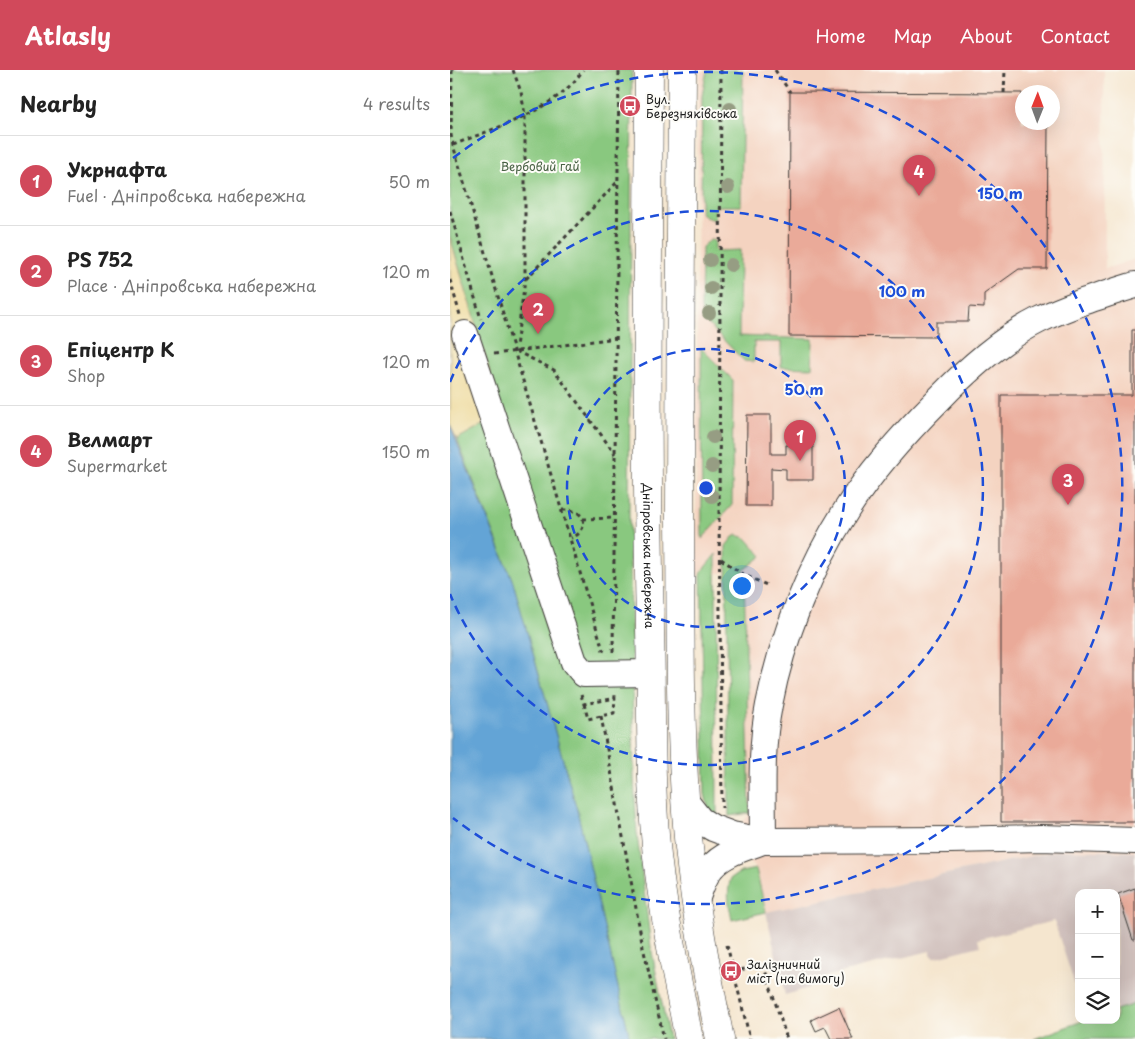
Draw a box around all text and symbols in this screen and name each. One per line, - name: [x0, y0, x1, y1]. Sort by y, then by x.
- text: Atlasly: [25, 17, 111, 53]
- text: Home: [815, 22, 865, 49]
- text: Map: [893, 22, 932, 49]
- text: About: [960, 22, 1012, 49]
- text: Contact: [1040, 22, 1110, 49]
- north arrow: [1015, 85, 1060, 130]
- text: Nearby: [20, 87, 97, 119]
- place label: Вул. Березняківська: [646, 90, 738, 122]
- text: 4 results: [363, 91, 430, 115]
- bus stop icon: Вул. Березняківська: [618, 94, 642, 118]
- text: Укрнафта: [67, 155, 167, 183]
- pin: 4: [903, 155, 935, 196]
- park label: Вербовий гай: [501, 157, 579, 175]
- text: 1: [32, 169, 40, 193]
- text: 50 m: [389, 169, 430, 193]
- text: 150 m: [977, 181, 1023, 204]
- text: Fuel · Дніпровська набережна: [67, 183, 306, 207]
- text: PS 752: [67, 245, 133, 273]
- text: 2: [30, 259, 42, 283]
- text: 120 m: [383, 259, 430, 283]
- text: Place · Дніпровська набережна: [67, 273, 316, 297]
- text: 100 m: [879, 279, 925, 302]
- pin: 2: [522, 293, 554, 334]
- text: Епіцентр К: [67, 335, 175, 363]
- text: 3: [31, 349, 41, 373]
- text: 120 m: [383, 349, 430, 373]
- text: Shop: [67, 363, 105, 387]
- text: 50 m: [785, 377, 823, 400]
- pin: 1: [784, 420, 816, 461]
- text: Велмарт: [67, 425, 152, 453]
- text: 4: [31, 439, 41, 463]
- text: 150 m: [382, 439, 430, 463]
- text: Supermarket: [67, 453, 167, 477]
- pin: 3: [1052, 464, 1084, 505]
- centre of rings: [697, 479, 715, 497]
- street label: Дніпровська набережна: [639, 482, 659, 629]
- your location: [729, 573, 755, 599]
- map controls: [1075, 889, 1120, 1024]
- button: +: [1075, 889, 1120, 934]
- button: −: [1075, 934, 1120, 979]
- place label: Залізничний міст (на вимогу): [746, 955, 845, 987]
- bus stop icon: Залізничний міст (на вимогу): [719, 959, 743, 983]
- button: layers: [1075, 979, 1120, 1024]

